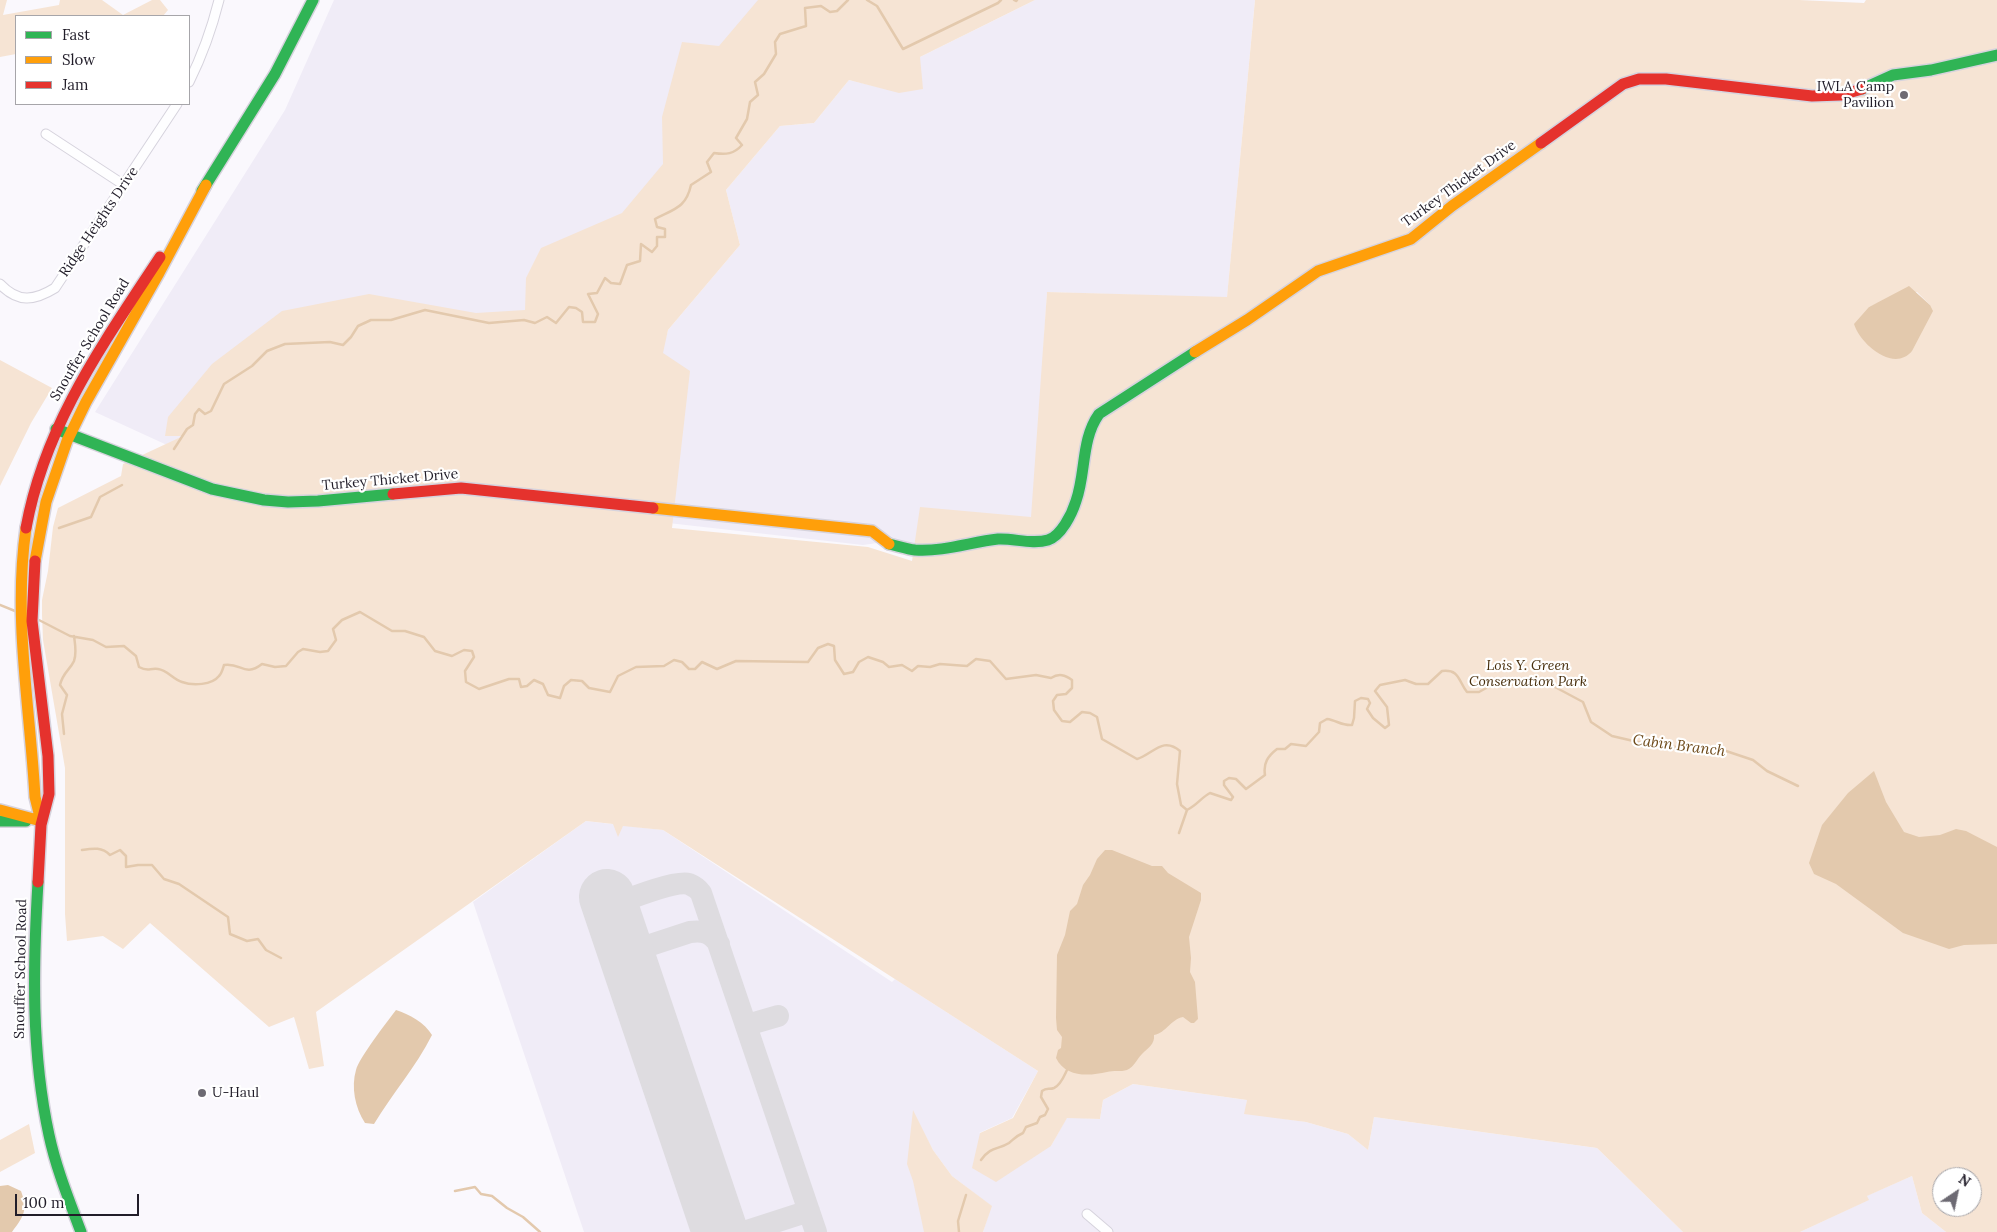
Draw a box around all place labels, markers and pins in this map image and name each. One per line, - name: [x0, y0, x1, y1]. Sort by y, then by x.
- place label: IWLA Camp Pavilion: [1817, 79, 1894, 111]
- marker: IWLA Camp Pavilion: [1898, 89, 1910, 101]
- place label: U-Haul: [212, 1085, 259, 1101]
- marker: U-Haul: [196, 1087, 208, 1099]

